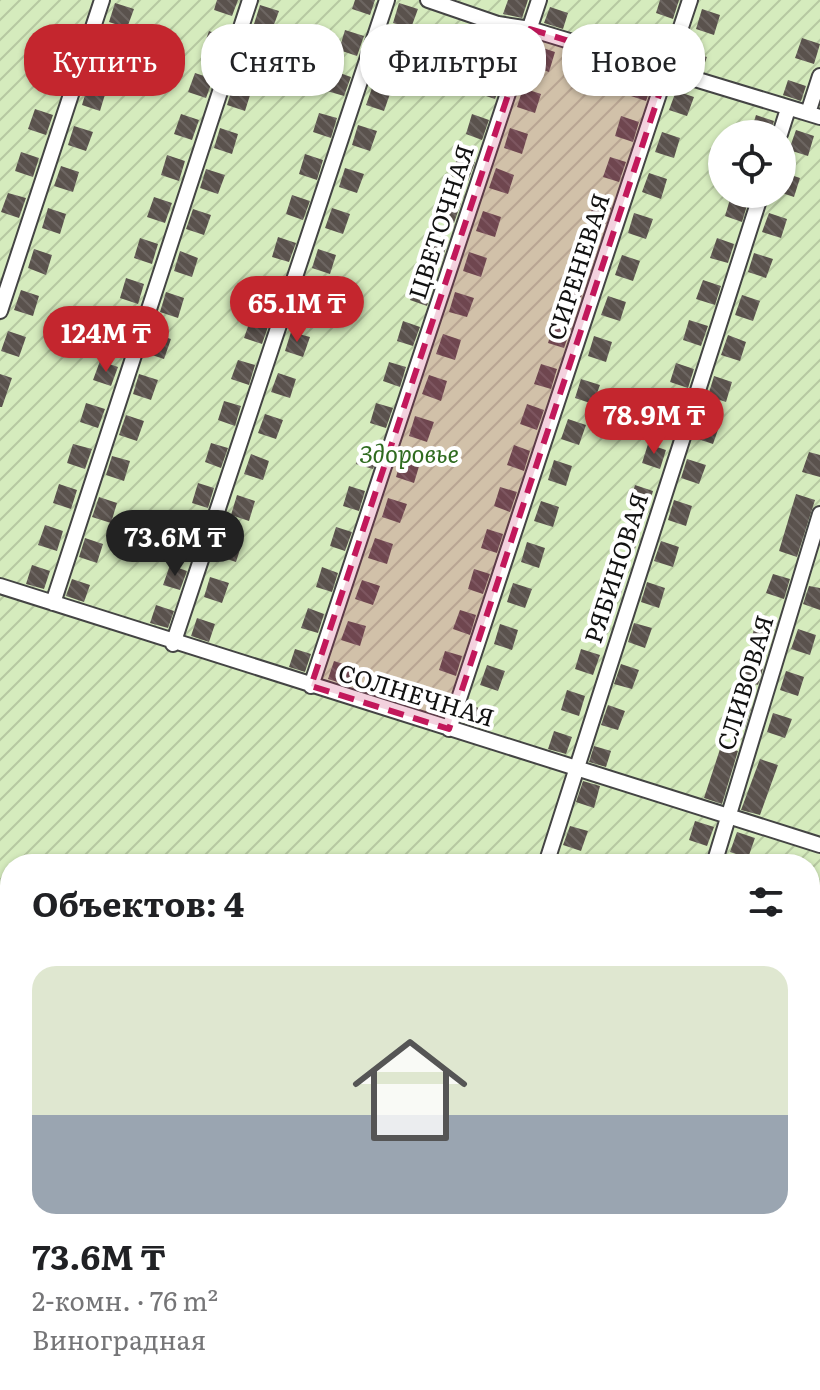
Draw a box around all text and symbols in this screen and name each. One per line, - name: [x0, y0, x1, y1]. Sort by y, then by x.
- chip: Купить: [24, 24, 185, 96]
- chip: Снять: [201, 24, 344, 96]
- chip: Фильтры: [360, 24, 546, 96]
- chip: Новое: [562, 24, 705, 96]
- map controls: [708, 120, 796, 208]
- button: locate: [708, 120, 796, 208]
- street label: ЦВЕТОЧНАЯ: [398, 139, 481, 303]
- street label: СИРЕНЕВАЯ: [536, 188, 617, 344]
- pin: 65.1M ₸: [223, 276, 371, 344]
- text: 65.1M ₸: [248, 282, 346, 321]
- pin: 124M ₸: [41, 306, 171, 374]
- text: 124M ₸: [61, 312, 151, 351]
- pin: 78.9M ₸: [580, 388, 728, 456]
- text: 78.9M ₸: [603, 394, 705, 433]
- park label: Здоровье: [359, 435, 459, 470]
- street label: РЯБИНОВАЯ: [574, 487, 655, 647]
- pin: 73.6M ₸: [101, 510, 249, 578]
- text: 73.6M ₸: [124, 516, 226, 555]
- street label: СЛИВОВАЯ: [707, 611, 781, 754]
- street label: СОЛНЕЧНАЯ: [334, 653, 499, 734]
- text: Объектов: 4: [32, 877, 244, 927]
- icon: filters: [744, 880, 788, 924]
- icon: home: [338, 1018, 482, 1162]
- text: 73.6M ₸: [32, 1230, 165, 1280]
- text: 2-комн. · 76 m²: [32, 1280, 218, 1319]
- text: Виноградная: [32, 1319, 206, 1358]

